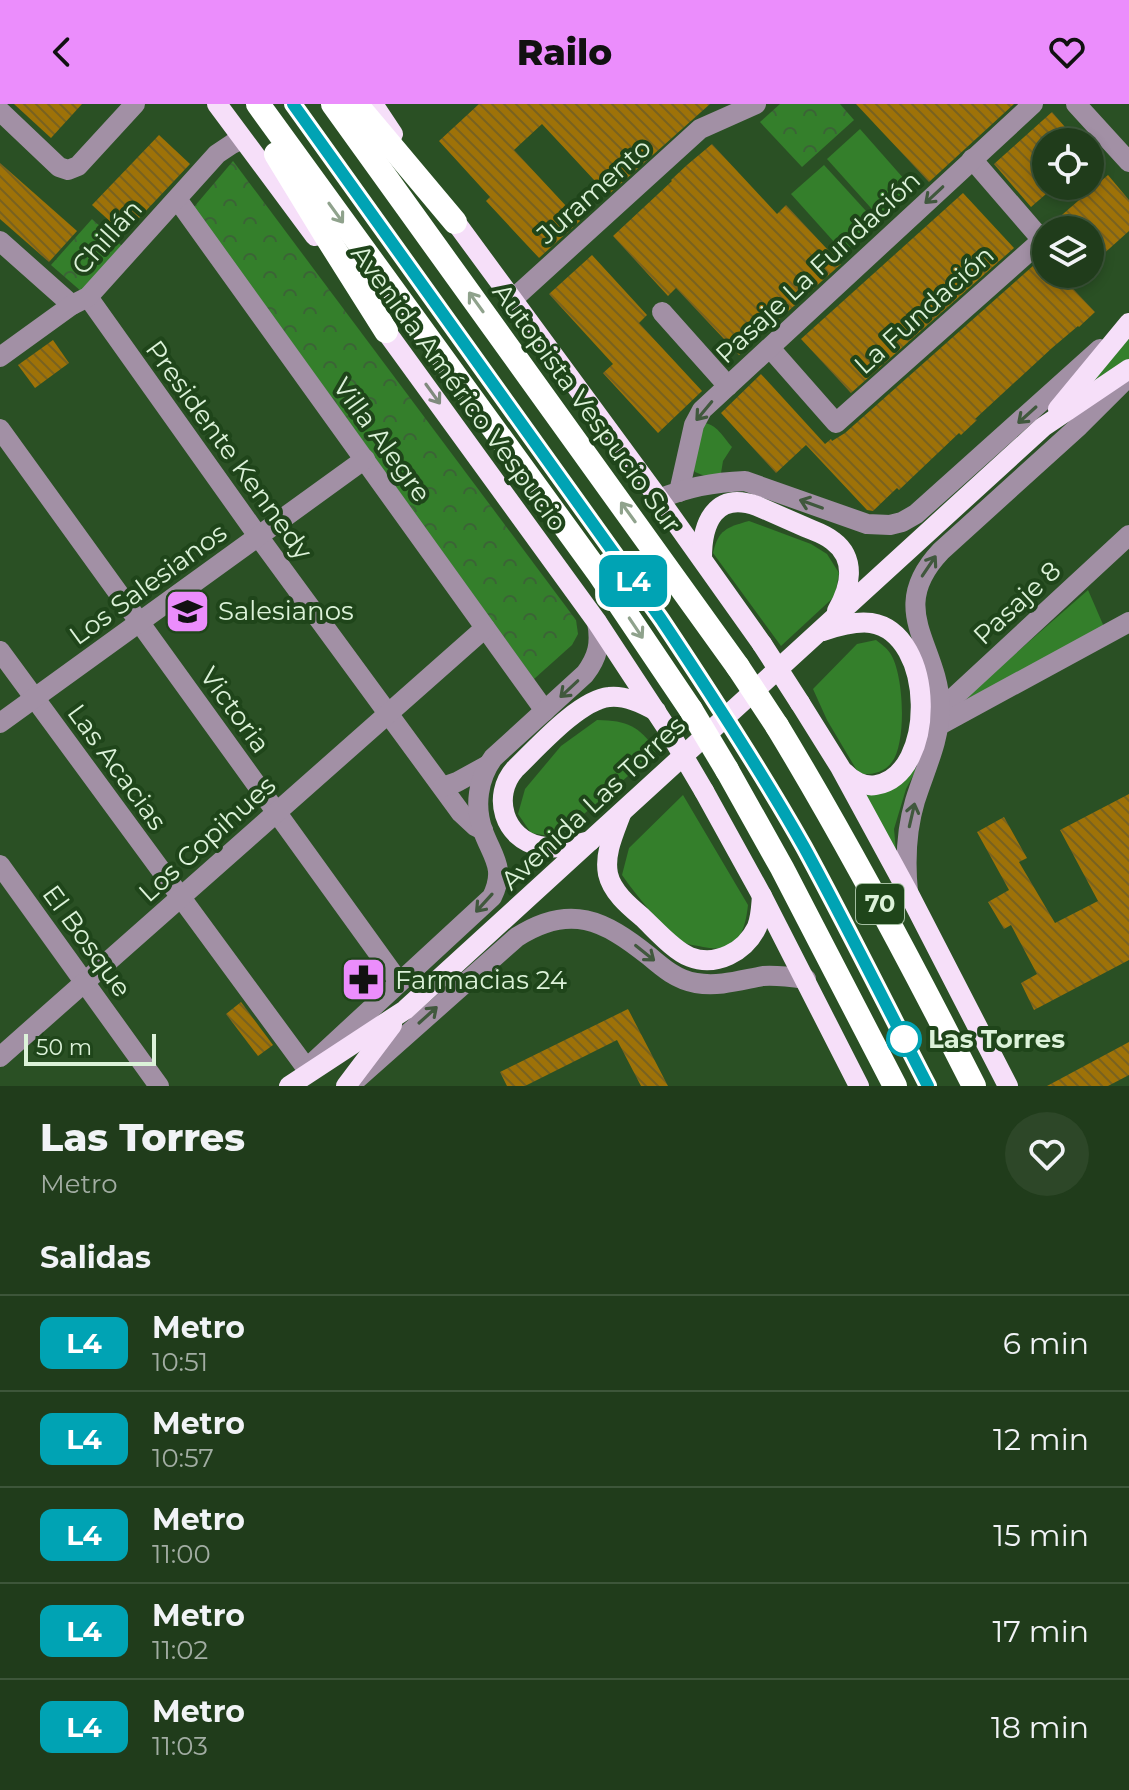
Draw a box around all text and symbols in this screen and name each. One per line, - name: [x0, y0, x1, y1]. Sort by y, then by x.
- icon: back: [40, 30, 84, 74]
- text: Railo: [517, 30, 612, 74]
- icon: heart: [1045, 30, 1089, 74]
- map controls: [1032, 128, 1104, 288]
- button: locate: [1032, 128, 1104, 200]
- street label: Juramento: [530, 131, 658, 251]
- street label: Pasaje La Fundación: [709, 164, 927, 370]
- one-way arrow: [925, 185, 945, 203]
- street label: Chillán: [65, 193, 149, 281]
- one-way arrow: [328, 201, 345, 223]
- button: layers: [1032, 216, 1104, 288]
- street label: Avenida Américo Vespucio: [344, 238, 574, 538]
- street label: La Fundación: [848, 239, 1000, 381]
- street label: Autopista Vespucio Sur: [486, 277, 688, 539]
- one-way arrow: [468, 291, 484, 313]
- street label: Presidente Kennedy: [139, 334, 320, 567]
- street label: Villa Alegre: [326, 372, 438, 508]
- one-way arrow: [424, 383, 441, 404]
- one-way arrow: [695, 400, 713, 420]
- one-way arrow: [1017, 405, 1037, 423]
- one-way arrow: [799, 496, 824, 510]
- one-way arrow: [620, 502, 636, 524]
- street label: Los Salesianos: [63, 516, 233, 652]
- line badge: L4: [597, 555, 669, 607]
- one-way arrow: [922, 555, 938, 578]
- street label: Pasaje 8: [967, 555, 1067, 651]
- text: L4: [615, 564, 651, 598]
- school or university icon: Salesianos: [163, 587, 211, 635]
- place label: Salesianos: [218, 595, 354, 627]
- one-way arrow: [628, 616, 645, 638]
- street label: Victoria: [193, 661, 277, 759]
- one-way arrow: [559, 679, 579, 698]
- street label: Las Acacias: [61, 698, 173, 836]
- street label: Avenida Las Torres: [494, 709, 692, 897]
- street label: Los Copihues: [132, 769, 282, 909]
- one-way arrow: [905, 802, 920, 828]
- street label: El Bosque: [36, 879, 138, 1003]
- road number: 70: [856, 884, 904, 924]
- one-way arrow: [476, 893, 494, 913]
- one-way arrow: [634, 944, 655, 962]
- pharmacy icon: Farmacias 24: [340, 956, 388, 1004]
- place label: Farmacias 24: [395, 964, 567, 996]
- one-way arrow: [418, 1007, 438, 1025]
- marker: Las Torres: [887, 1022, 921, 1056]
- place label: Las Torres: [928, 1023, 1065, 1055]
- scale bar: [24, 1030, 156, 1066]
- text: 50 m: [36, 1034, 92, 1061]
- button: heart: [1005, 1112, 1089, 1196]
- text: Las Torres: [40, 1114, 245, 1161]
- text: Metro: [40, 1168, 118, 1200]
- text: Salidas: [40, 1239, 151, 1276]
- text: Metro: [152, 1309, 245, 1346]
- text: 6 min: [1003, 1325, 1089, 1362]
- text: L4: [66, 1326, 102, 1360]
- text: 10:51: [152, 1346, 208, 1378]
- text: Metro: [152, 1405, 245, 1442]
- text: 12 min: [993, 1421, 1089, 1458]
- text: L4: [66, 1422, 102, 1456]
- text: 10:57: [152, 1442, 214, 1474]
- text: Metro: [152, 1501, 245, 1538]
- text: 15 min: [993, 1517, 1089, 1554]
- text: L4: [66, 1518, 102, 1552]
- text: 11:00: [152, 1538, 211, 1570]
- text: Metro: [152, 1597, 245, 1634]
- text: 17 min: [992, 1613, 1089, 1650]
- text: L4: [66, 1614, 102, 1648]
- text: 11:02: [152, 1634, 208, 1666]
- text: Metro: [152, 1693, 245, 1730]
- text: 18 min: [991, 1709, 1089, 1746]
- text: L4: [66, 1710, 102, 1744]
- text: 11:03: [152, 1730, 208, 1762]

